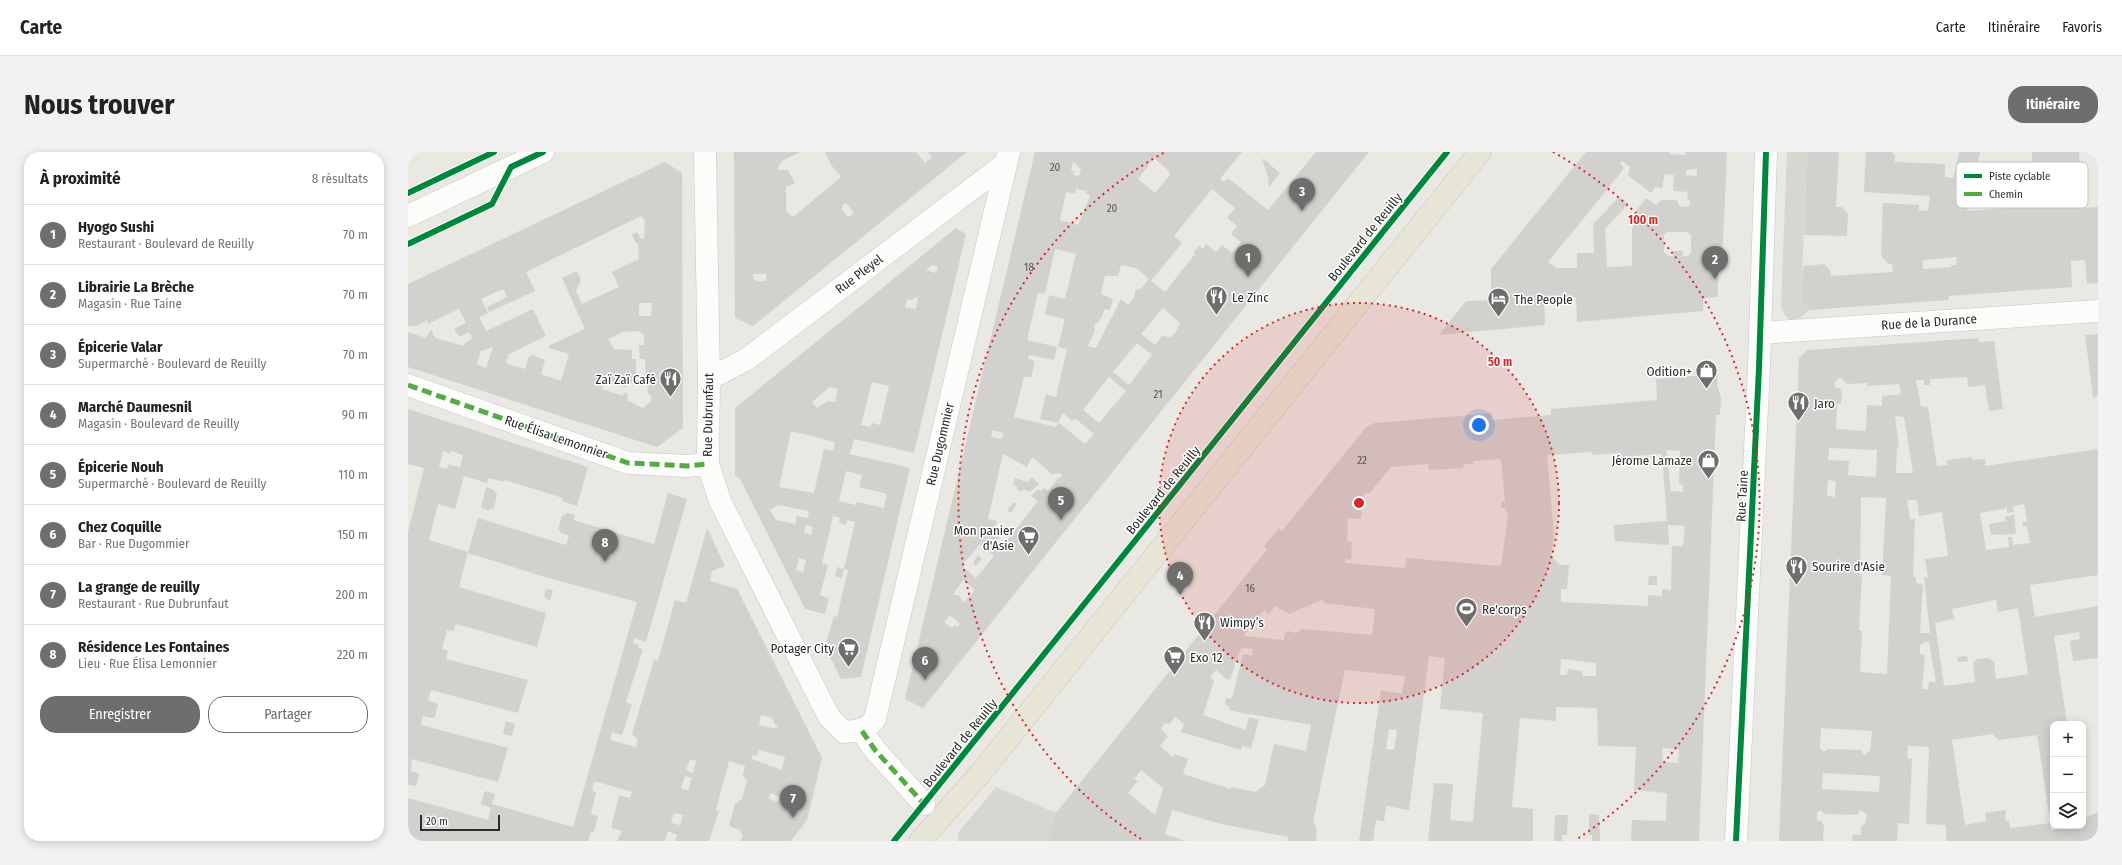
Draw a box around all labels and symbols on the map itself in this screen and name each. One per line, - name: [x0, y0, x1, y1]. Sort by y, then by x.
- house number: 20: [1050, 161, 1061, 174]
- legend: [1956, 162, 2088, 208]
- text: Piste cyclable: [1989, 170, 2050, 183]
- pin: 3: [1289, 178, 1315, 211]
- text: Chemin: [1989, 188, 2023, 201]
- street label: Boulevard de Reuilly: [1325, 190, 1405, 284]
- house number: 20: [1107, 202, 1118, 215]
- text: 100 m: [1628, 213, 1658, 227]
- pin: 1: [1235, 244, 1261, 277]
- pin: 2: [1702, 246, 1728, 279]
- street label: Rue Pleyel: [832, 251, 886, 297]
- house number: 18: [1024, 261, 1034, 274]
- restaurant icon: Le Zinc: [1204, 284, 1230, 317]
- hotel icon: The People: [1486, 286, 1512, 319]
- place label: Le Zinc: [1232, 290, 1269, 305]
- place label: The People: [1514, 292, 1573, 307]
- street label: Rue de la Durance: [1881, 311, 1977, 333]
- text: 50 m: [1488, 355, 1512, 369]
- shop icon: Odition+: [1694, 358, 1720, 391]
- place label: Odition+: [1646, 364, 1692, 379]
- restaurant icon: Zaï Zaï Café: [658, 366, 684, 399]
- place label: Zaï Zaï Café: [596, 372, 656, 387]
- street label: Rue Dubrunfaut: [700, 372, 716, 457]
- house number: 21: [1154, 388, 1162, 401]
- restaurant icon: Jaro: [1786, 390, 1812, 423]
- place label: Jaro: [1814, 396, 1835, 411]
- street label: Rue Dugommier: [923, 401, 957, 487]
- street label: Rue Élisa Lemonnier: [503, 412, 610, 462]
- your location: [1469, 415, 1489, 435]
- street label: Boulevard de Reuilly: [1123, 443, 1203, 537]
- shop icon: Jérome Lamaze: [1695, 447, 1721, 480]
- place label: Jérome Lamaze: [1612, 453, 1692, 468]
- house number: 22: [1357, 454, 1367, 467]
- street label: Rue Taine: [1733, 470, 1751, 522]
- pin: 5: [1048, 487, 1074, 520]
- centre of rings: [1352, 496, 1366, 510]
- place label: Mon panier d'Asie: [954, 523, 1014, 553]
- supermarket icon: Mon panier d'Asie: [1016, 524, 1042, 557]
- pin: 8: [592, 529, 618, 562]
- restaurant icon: Sourire d'Asie: [1783, 553, 1809, 586]
- place label: Sourire d'Asie: [1812, 559, 1885, 574]
- pin: 4: [1167, 562, 1193, 595]
- house number: 16: [1245, 582, 1255, 595]
- sports icon: Re'corps: [1454, 596, 1480, 629]
- place label: Re'corps: [1482, 602, 1527, 617]
- restaurant icon: Wimpy’s: [1192, 609, 1218, 642]
- place label: Wimpy’s: [1220, 615, 1264, 630]
- supermarket icon: Potager City: [836, 635, 862, 668]
- place label: Potager City: [771, 641, 834, 656]
- supermarket icon: Exo 12: [1162, 644, 1188, 677]
- pin: 6: [912, 647, 938, 680]
- place label: Exo 12: [1190, 650, 1223, 665]
- street label: Boulevard de Reuilly: [920, 696, 1000, 790]
- pin: 7: [780, 785, 806, 818]
- scale bar: [420, 813, 500, 832]

